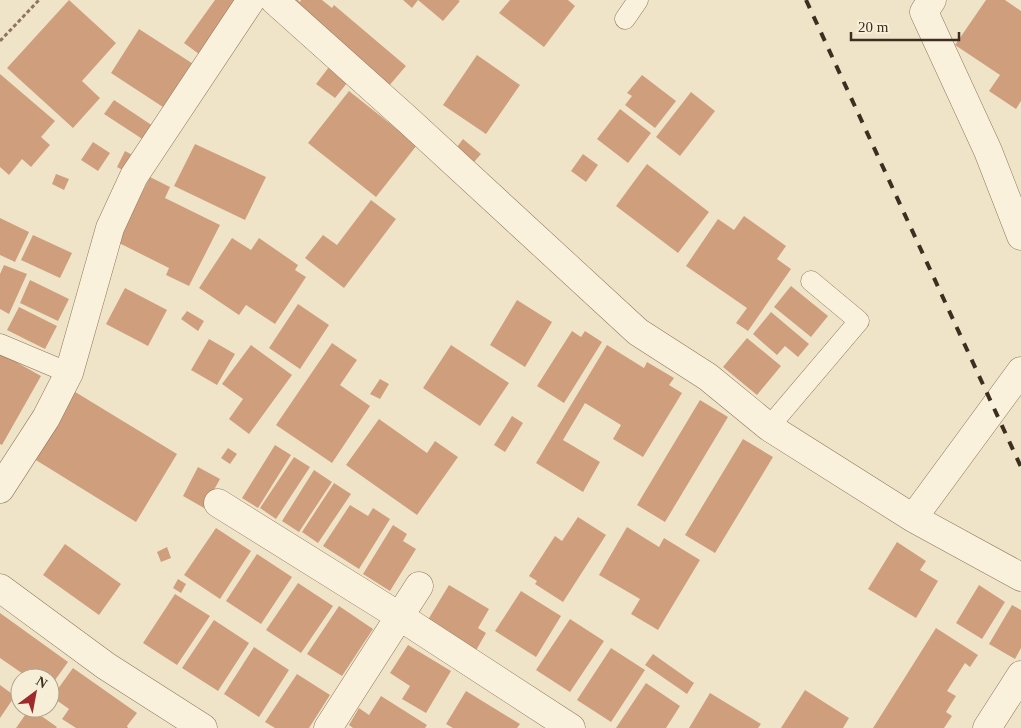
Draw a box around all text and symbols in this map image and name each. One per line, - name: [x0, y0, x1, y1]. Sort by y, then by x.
- scale bar: [851, 10, 958, 42]
- text: 20 m: [858, 19, 889, 35]
- north arrow: [10, 668, 60, 718]
- text: N: [33, 673, 50, 691]

